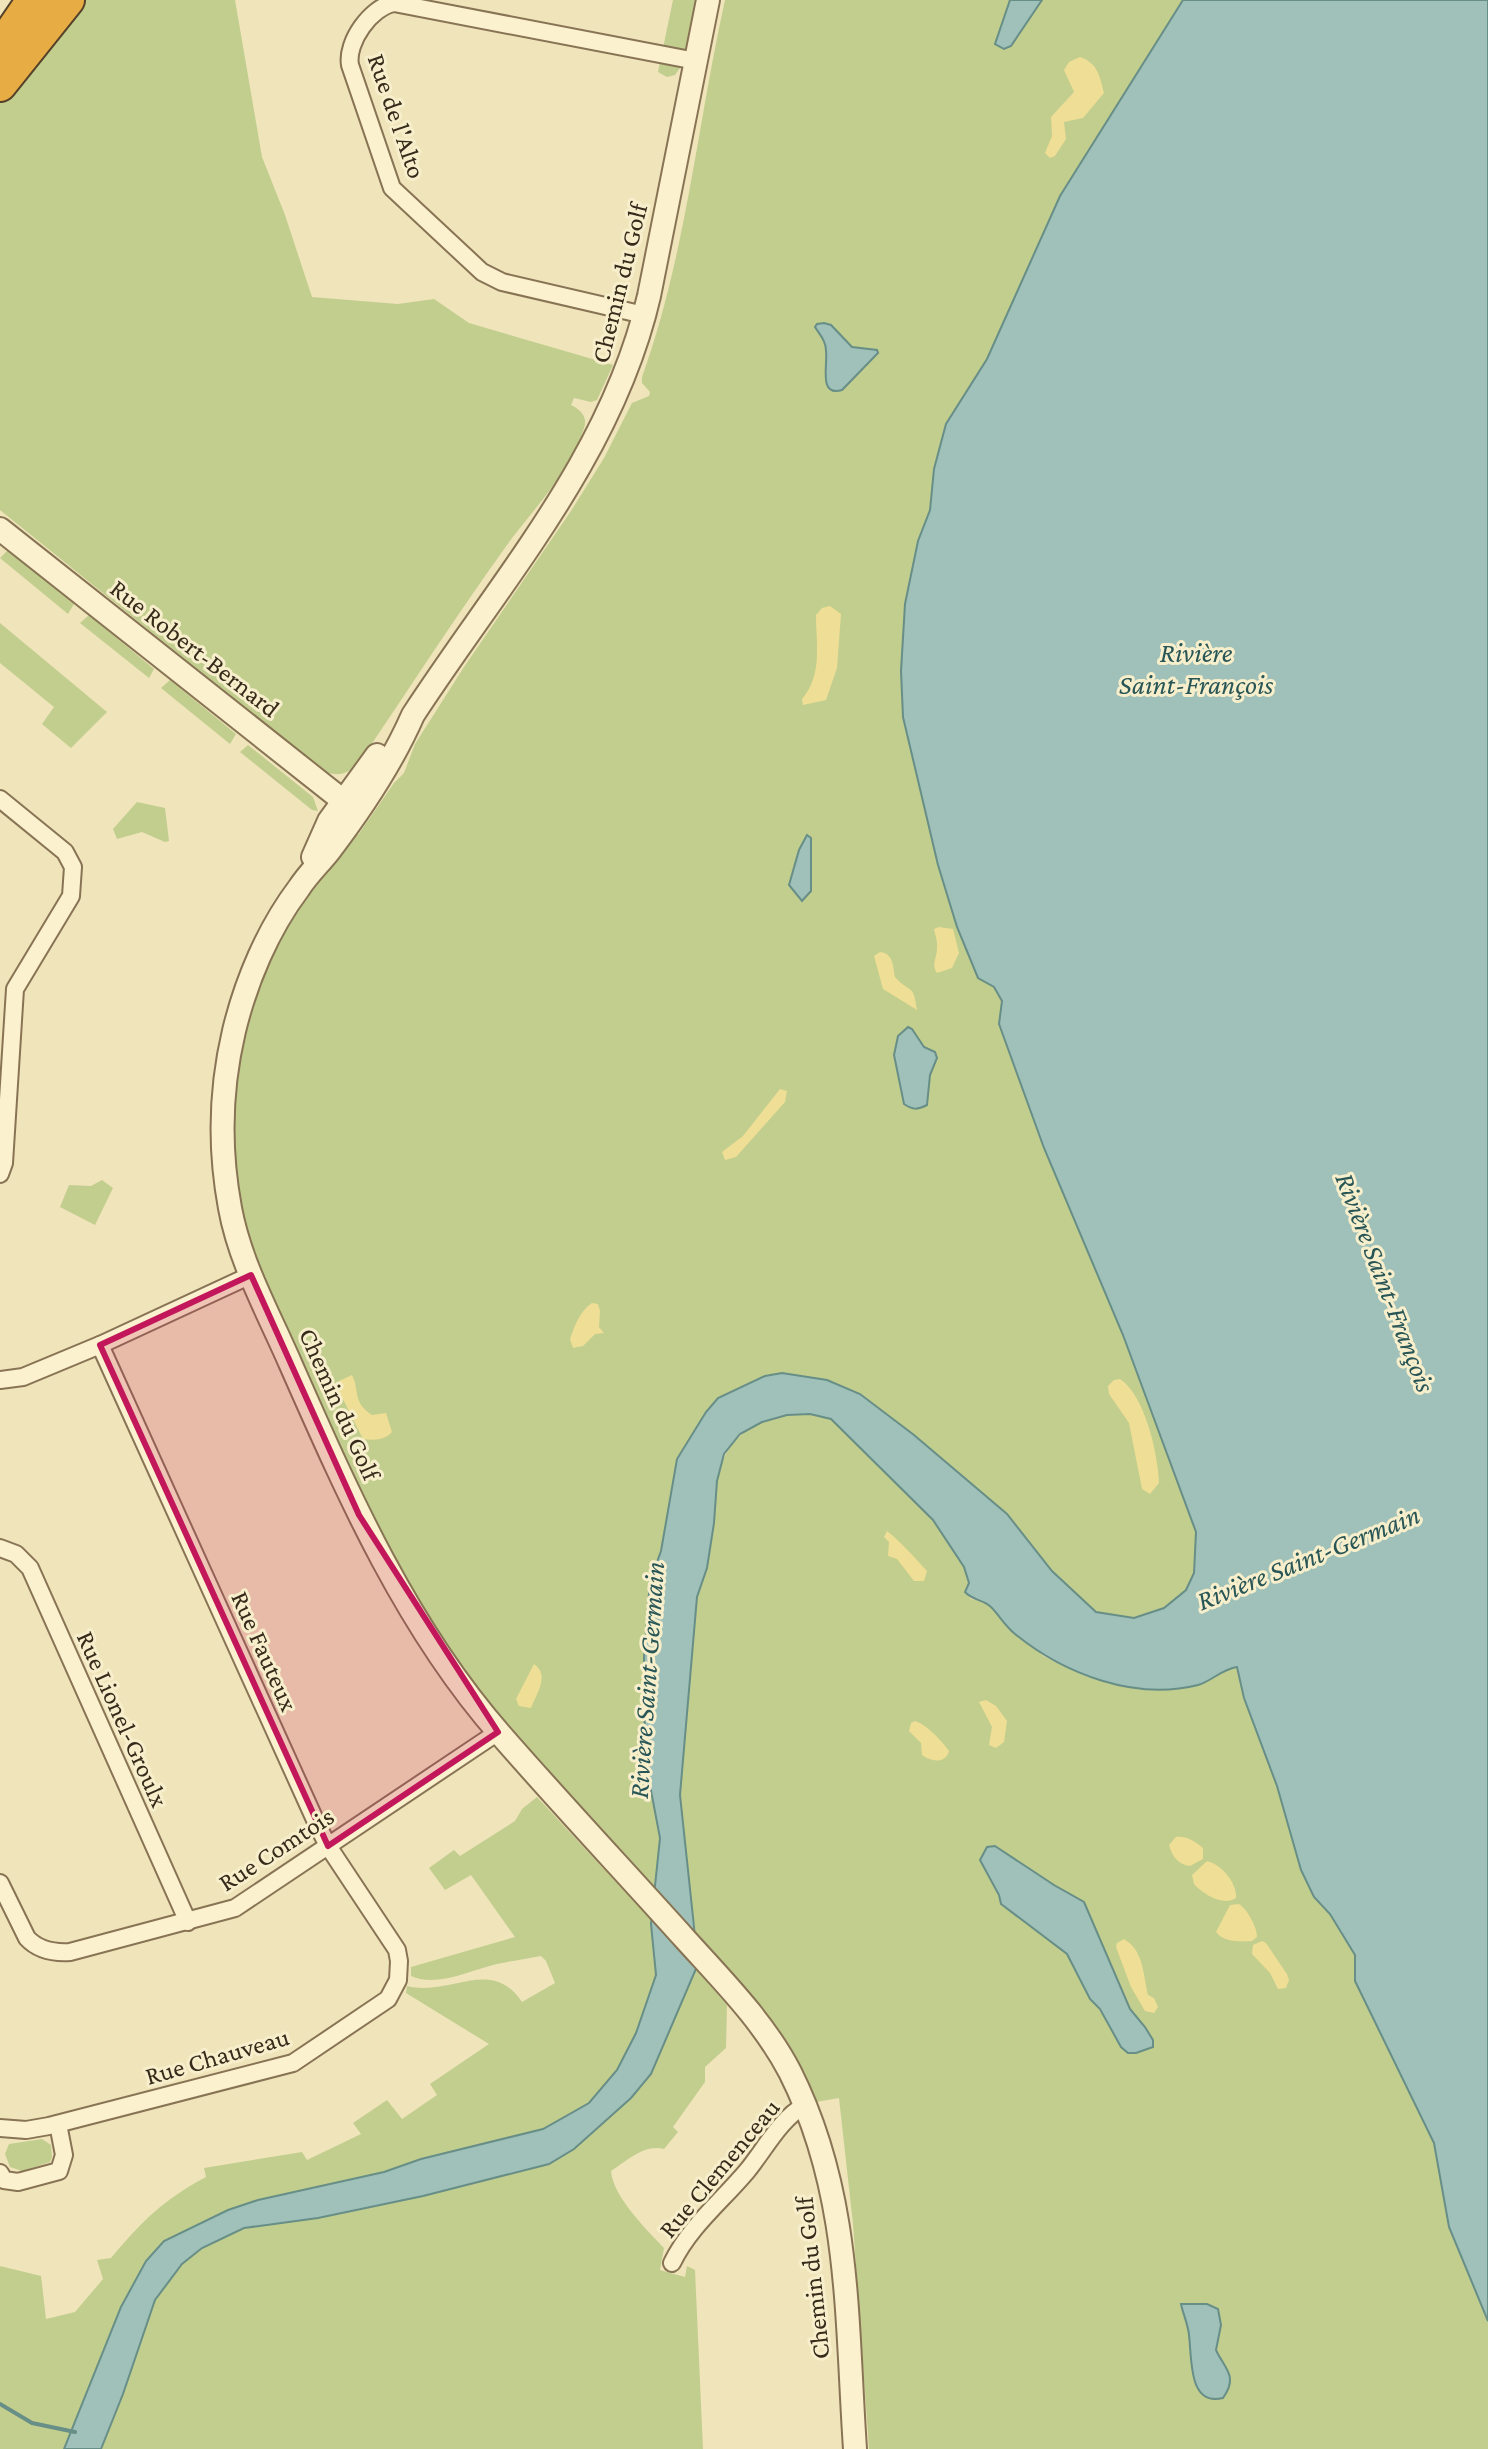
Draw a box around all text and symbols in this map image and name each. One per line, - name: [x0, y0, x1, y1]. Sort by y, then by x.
- street label: Rue de l'Alto: [362, 50, 431, 182]
- street label: Chemin du Golf: [586, 199, 654, 366]
- street label: Rue Robert-Bernard: [104, 573, 285, 724]
- water label: Rivière Saint-François: [1119, 637, 1274, 700]
- water label: Rivière Saint-François: [1329, 1168, 1442, 1396]
- street label: Chemin du Golf: [293, 1324, 387, 1486]
- water label: Rivière Saint-Germain: [1192, 1499, 1424, 1616]
- water label: Rivière Saint-Germain: [623, 1560, 670, 1800]
- street label: Rue Fauteux: [225, 1587, 304, 1716]
- street label: Rue Lionel-Groulx: [71, 1627, 174, 1812]
- street label: Rue Comtois: [213, 1801, 339, 1897]
- street label: Rue Chauveau: [142, 2022, 293, 2091]
- street label: Rue Clemenceau: [653, 2093, 786, 2244]
- street label: Chemin du Golf: [789, 2194, 835, 2361]

